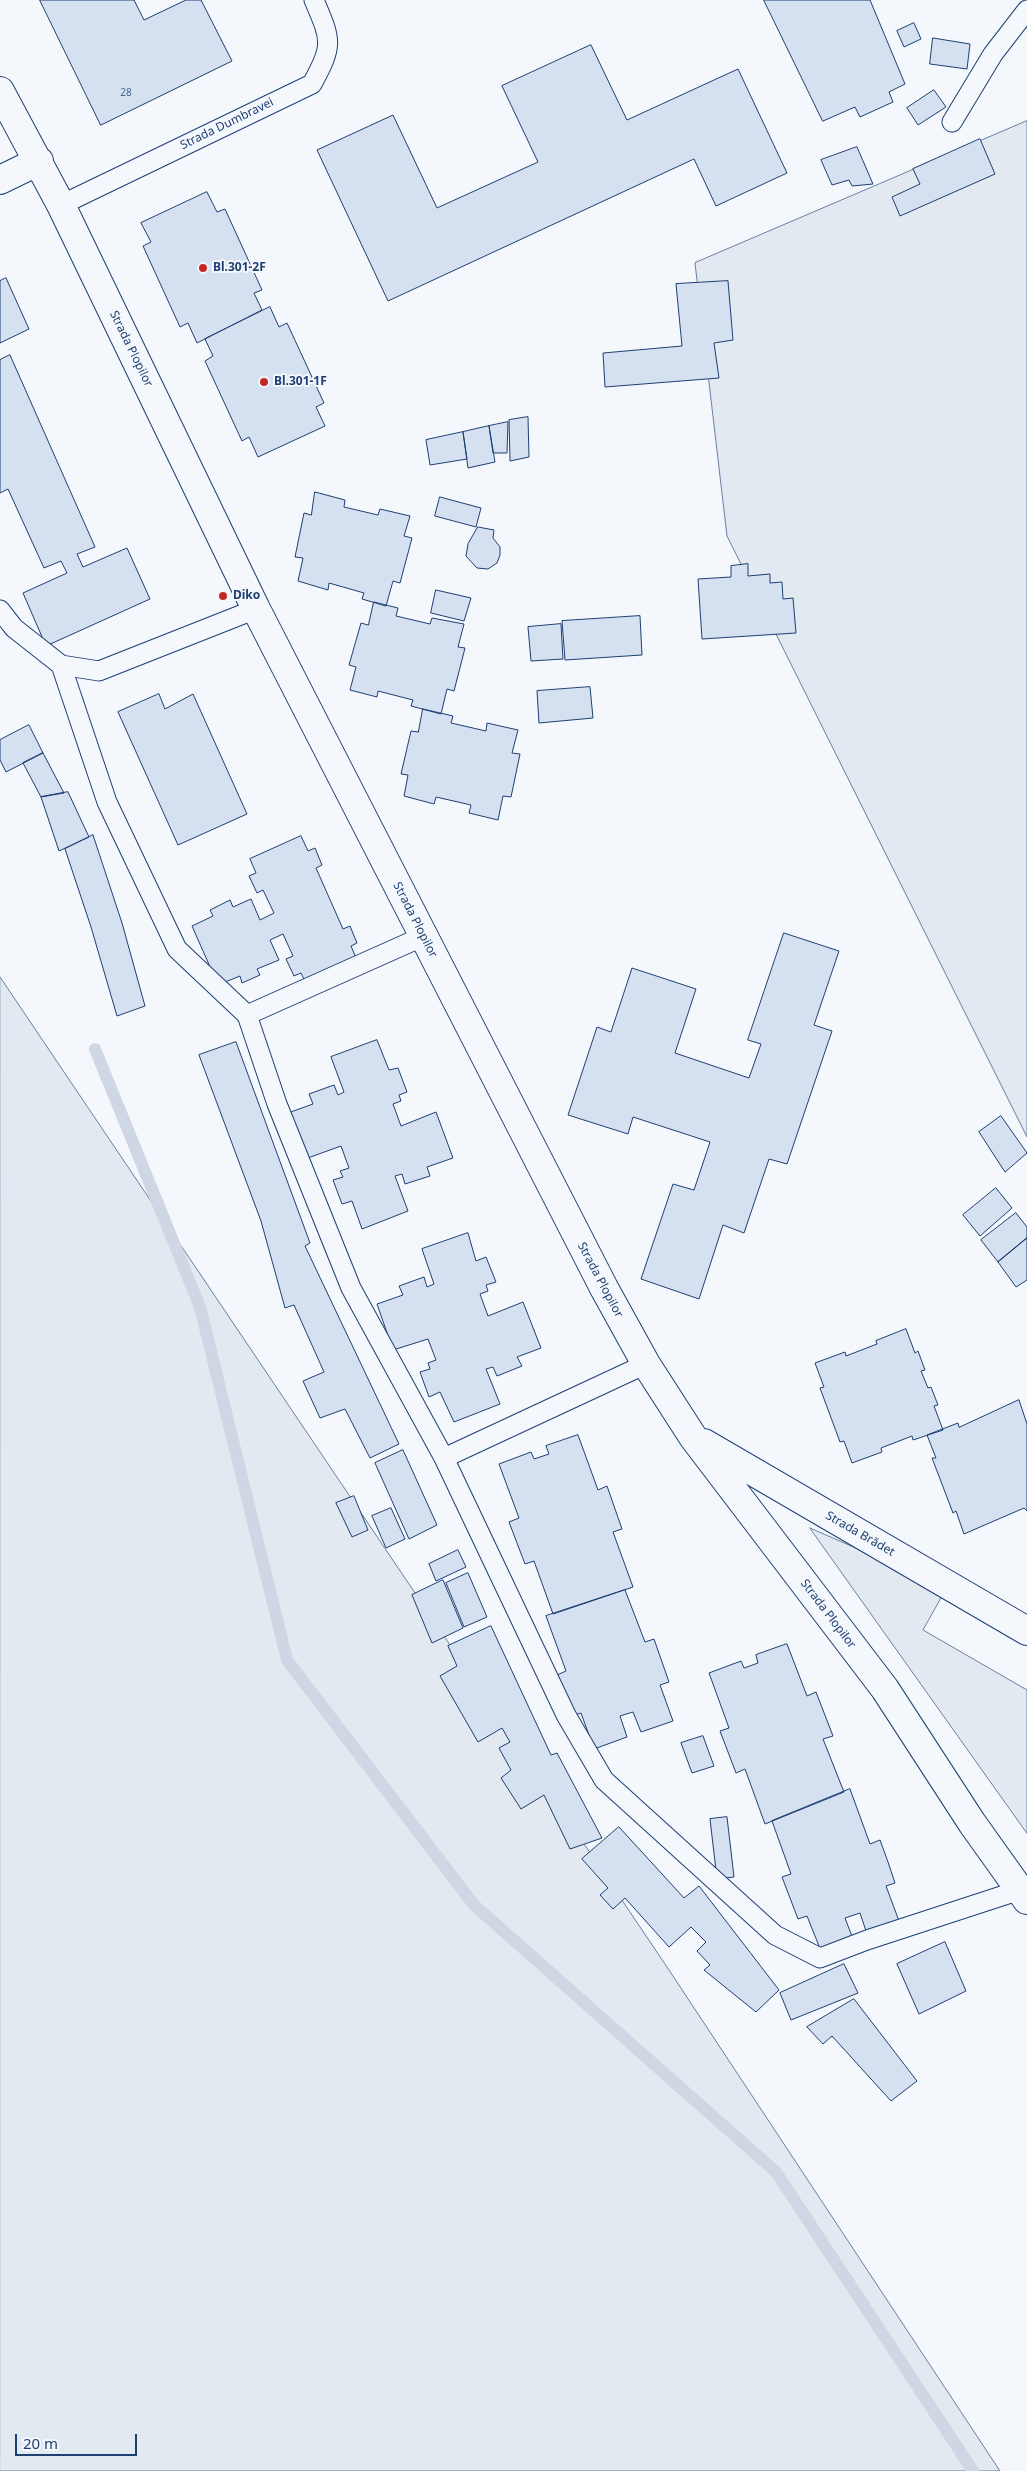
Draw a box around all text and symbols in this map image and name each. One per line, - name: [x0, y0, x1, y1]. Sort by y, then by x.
- house number: 28: [120, 87, 132, 99]
- street label: Strada Dumbravei: [178, 95, 276, 153]
- place label: Bl.301-2F: [213, 261, 266, 275]
- marker: Bl.301-2F: [197, 262, 209, 274]
- street label: Strada Plopilor: [106, 309, 156, 389]
- place label: Bl.301-1F: [274, 375, 327, 389]
- marker: Bl.301-1F: [258, 376, 270, 388]
- place label: Diko: [233, 589, 260, 603]
- marker: Diko: [217, 590, 229, 602]
- street label: Strada Plopilor: [390, 880, 440, 960]
- street label: Strada Plopilor: [574, 1240, 626, 1320]
- street label: Strada Brădet: [823, 1508, 897, 1560]
- street label: Strada Plopilor: [797, 1577, 859, 1651]
- scale bar: [18, 2424, 140, 2456]
- text: 20 m: [23, 2433, 58, 2453]

